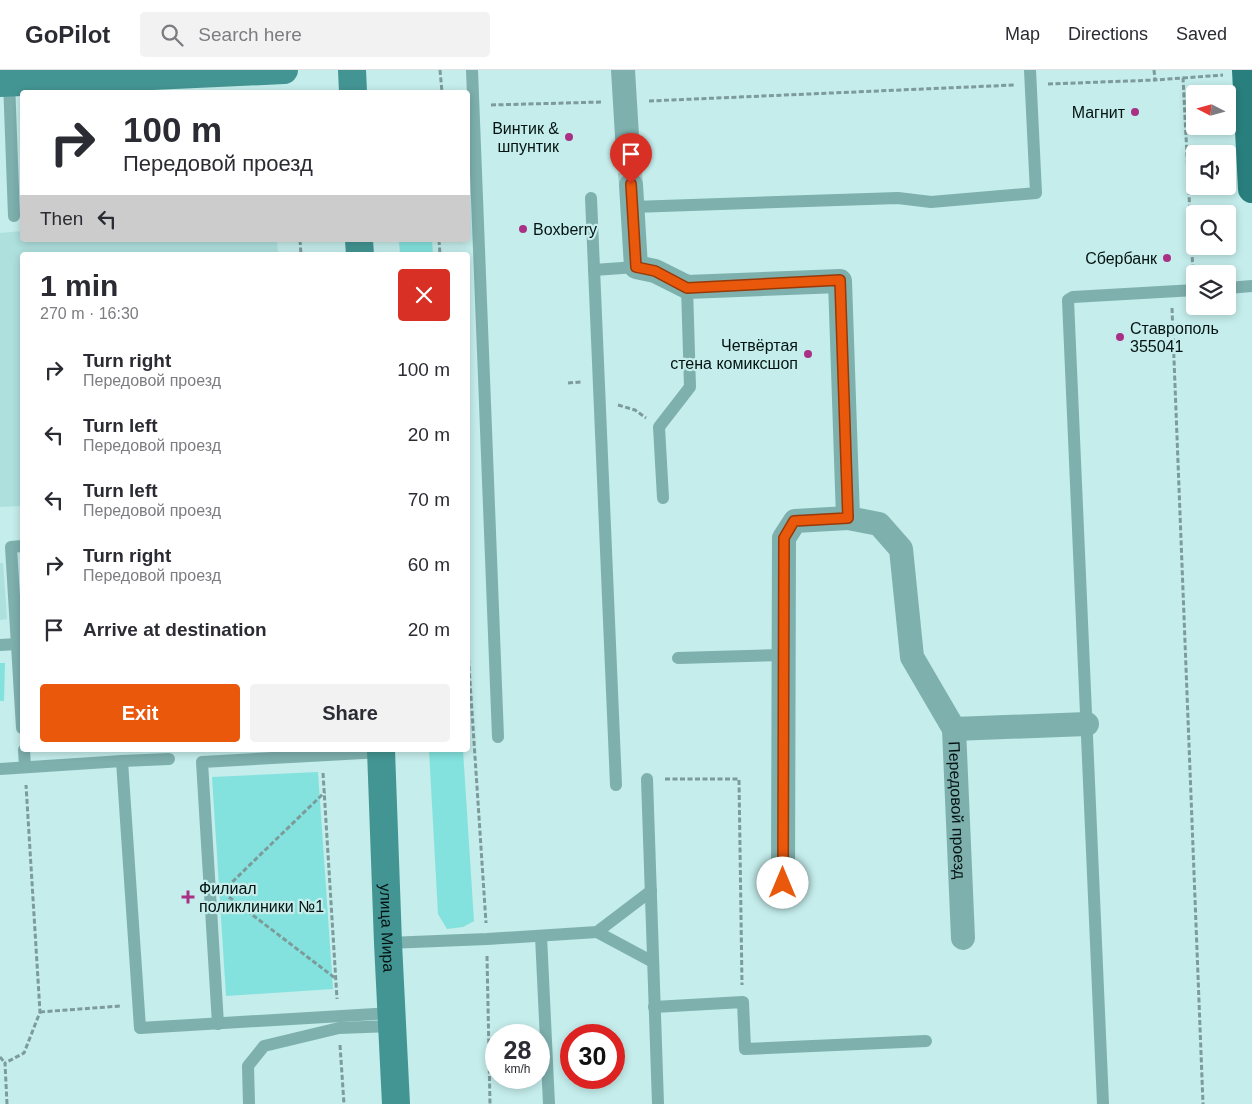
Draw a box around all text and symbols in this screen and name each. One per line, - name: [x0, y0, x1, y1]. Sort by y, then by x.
- search box: [140, 12, 490, 57]
- text: GoPilot: [25, 21, 110, 48]
- icon: search: [158, 21, 186, 49]
- text: Search here: [198, 24, 302, 45]
- text: Map: [1005, 24, 1040, 44]
- text: Directions: [1068, 24, 1148, 44]
- text: Saved: [1176, 24, 1227, 44]
- north arrow: [1186, 85, 1236, 135]
- map controls: [1186, 85, 1236, 315]
- place label: Магнит: [1072, 104, 1126, 121]
- marker: Магнит: [1129, 106, 1141, 118]
- icon: right: [40, 110, 105, 175]
- text: 100 m: [123, 110, 222, 149]
- place label: Винтик & шпунтик: [492, 120, 560, 155]
- marker: Винтик & шпунтик: [563, 131, 575, 143]
- pin: [610, 133, 652, 184]
- icon: arrive: [617, 140, 645, 168]
- button: sound: [1186, 145, 1236, 195]
- text: Передовой проезд: [123, 151, 313, 176]
- icon: left: [93, 205, 121, 233]
- button: search: [1186, 205, 1236, 255]
- text: Then: [40, 208, 83, 229]
- place label: Boxberry: [533, 221, 597, 238]
- marker: Boxberry: [517, 223, 529, 235]
- place label: Сбербанк: [1085, 250, 1158, 267]
- marker: Сбербанк: [1161, 252, 1173, 264]
- button: layers: [1186, 265, 1236, 315]
- text: 1 min: [40, 269, 118, 302]
- button: close: [398, 269, 450, 321]
- text: 270 m · 16:30: [40, 305, 139, 322]
- place label: Ставрополь 355041: [1130, 320, 1219, 355]
- marker: Ставрополь 355041: [1114, 331, 1126, 343]
- place label: Четвёртая стена комиксшоп: [670, 337, 798, 372]
- marker: Четвёртая стена комиксшоп: [802, 348, 814, 360]
- text: Turn right: [83, 350, 171, 371]
- icon: right: [40, 356, 68, 384]
- text: 100 m: [397, 359, 450, 380]
- text: Передовой проезд: [83, 372, 221, 389]
- text: Turn left: [83, 415, 158, 436]
- icon: left: [40, 421, 68, 449]
- text: 20 m: [408, 424, 450, 445]
- text: Передовой проезд: [83, 437, 221, 454]
- text: Turn left: [83, 480, 158, 501]
- icon: left: [40, 486, 68, 514]
- text: 70 m: [408, 489, 450, 510]
- text: Передовой проезд: [83, 502, 221, 519]
- text: Turn right: [83, 545, 171, 566]
- icon: right: [40, 551, 68, 579]
- text: 60 m: [408, 554, 450, 575]
- text: Передовой проезд: [83, 567, 221, 584]
- icon: arrive: [40, 616, 68, 644]
- text: Arrive at destination: [83, 619, 267, 640]
- text: 20 m: [408, 619, 450, 640]
- button: Exit: [40, 684, 240, 742]
- button: Share: [250, 684, 450, 742]
- street label: Передовой проезд: [946, 741, 969, 880]
- position arrow: [756, 856, 808, 908]
- place label: Филиал поликлиники №1: [199, 880, 324, 915]
- street label: улица Мира: [377, 883, 398, 973]
- marker: Филиал поликлиники №1: [181, 890, 195, 904]
- speed limit sign: 30: [560, 1024, 625, 1089]
- text: 28: [504, 1036, 531, 1064]
- text: km/h: [504, 1062, 531, 1076]

